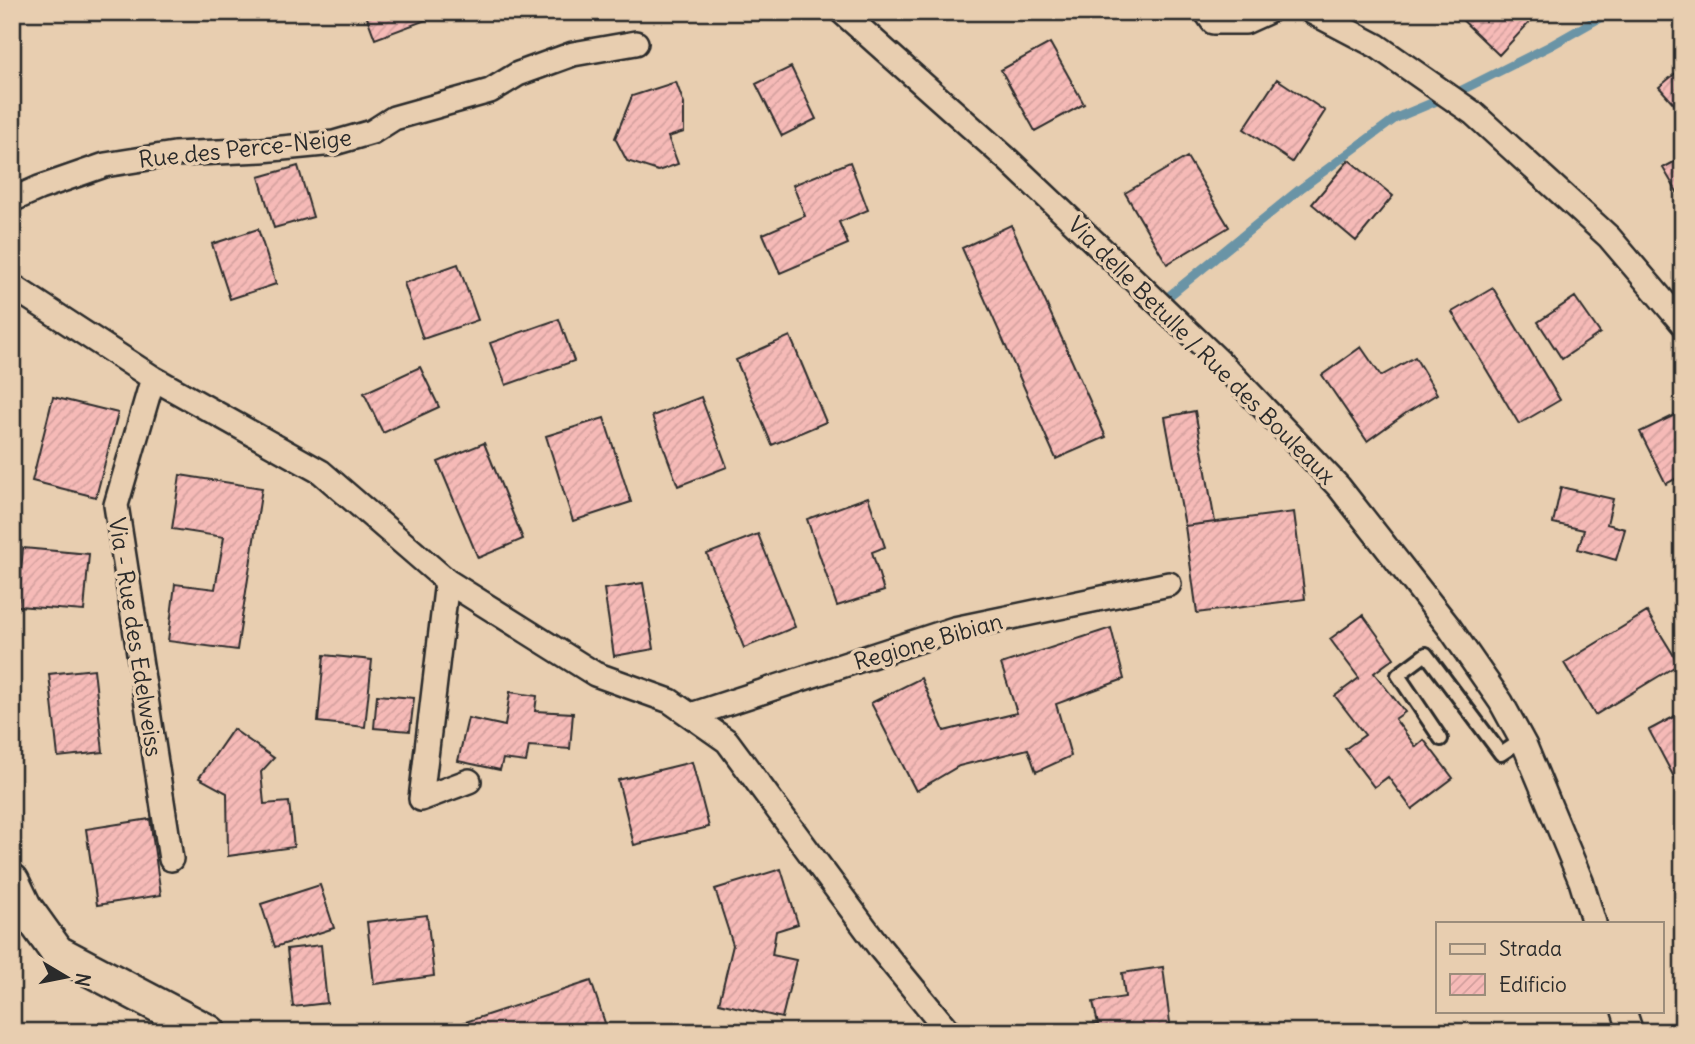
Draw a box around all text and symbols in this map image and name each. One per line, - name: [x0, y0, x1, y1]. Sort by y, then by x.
- street label: Rue des Perce-Neige: [137, 122, 353, 174]
- street label: Via delle Betulle / Rue des Bouleaux: [1062, 210, 1342, 490]
- street label: Via - Rue des Edelweiss: [103, 515, 169, 759]
- street label: Regione Bibian: [850, 606, 1006, 676]
- legend: [1436, 922, 1664, 1012]
- text: Strada: [1499, 935, 1562, 962]
- north arrow: [32, 942, 102, 1012]
- text: N: [70, 971, 96, 989]
- text: Edificio: [1499, 971, 1567, 998]

